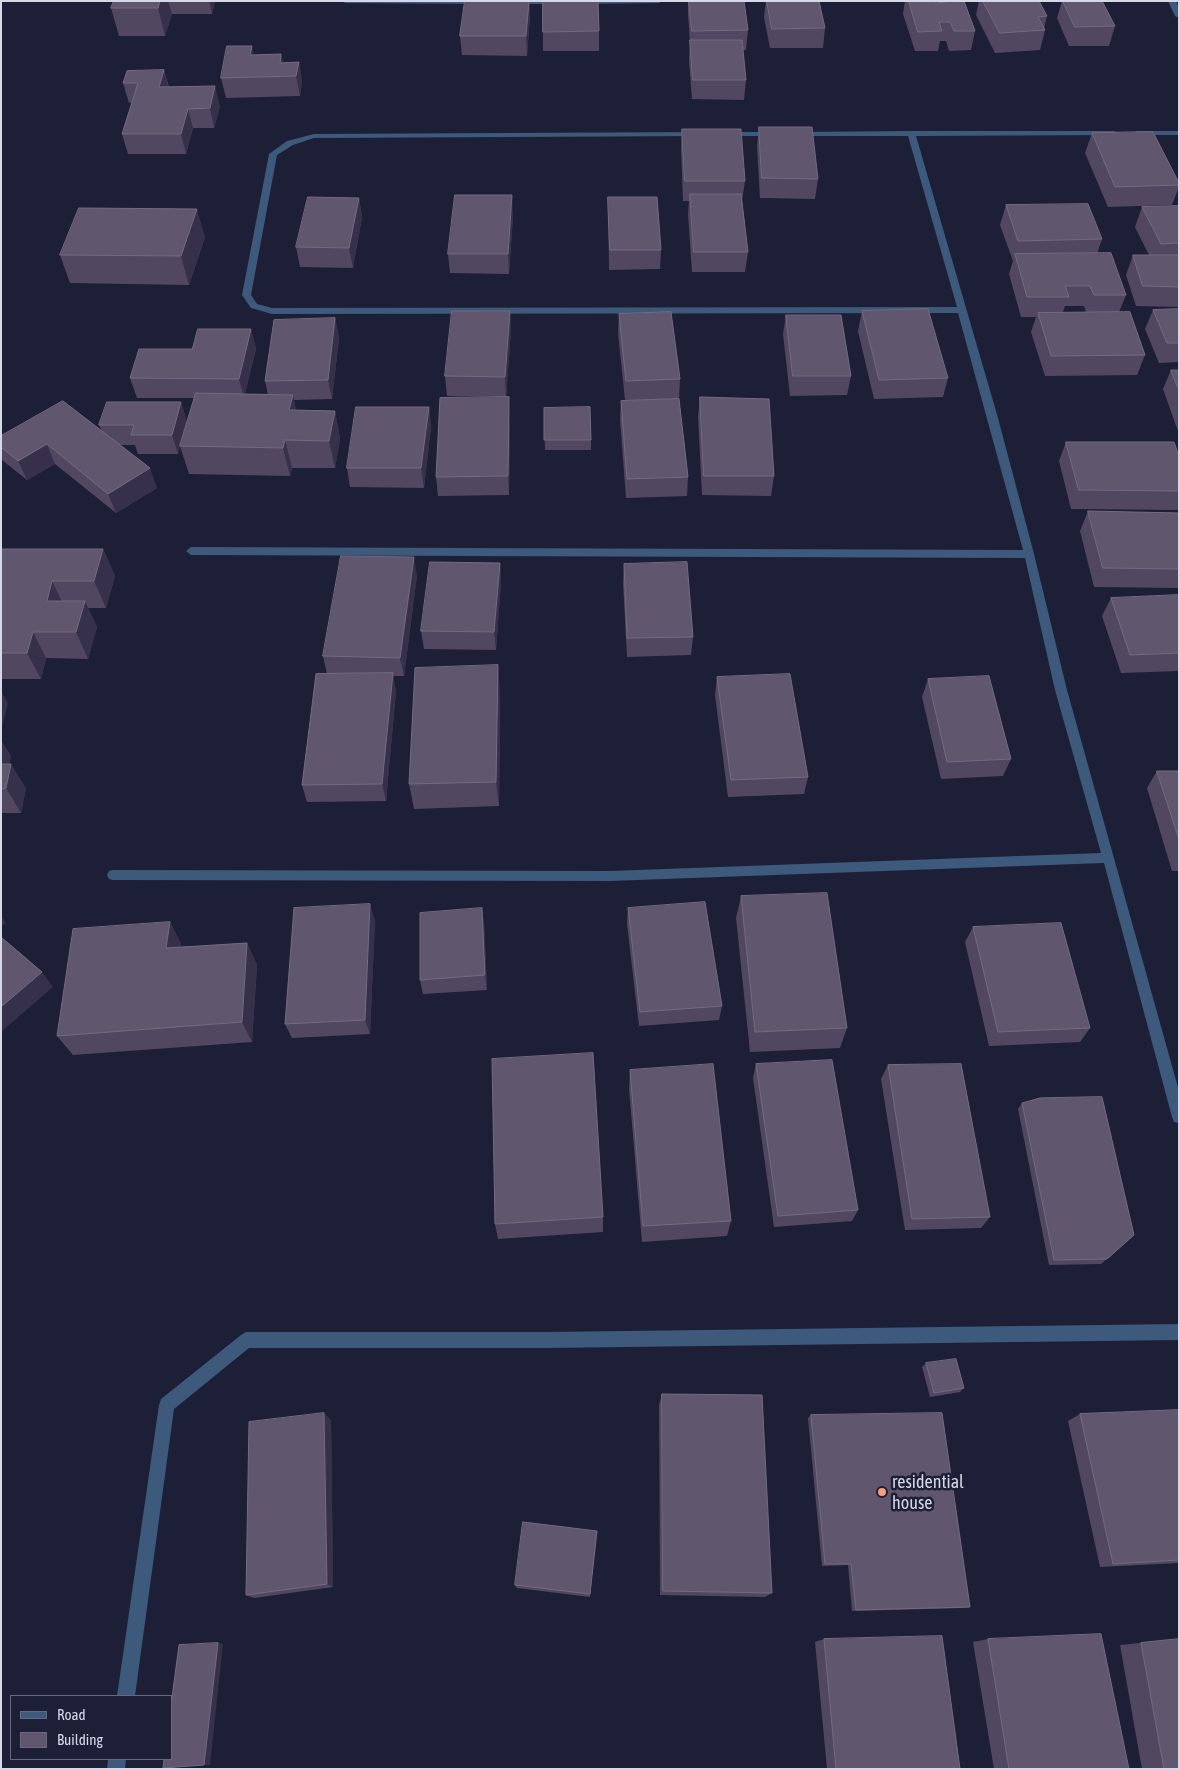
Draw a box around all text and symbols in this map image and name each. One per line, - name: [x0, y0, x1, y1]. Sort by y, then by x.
- place label: residential house: [892, 1471, 964, 1514]
- marker: residential house: [876, 1486, 888, 1498]
- legend: [10, 1695, 172, 1760]
- text: Road: [57, 1706, 86, 1723]
- text: Building: [57, 1731, 103, 1748]

